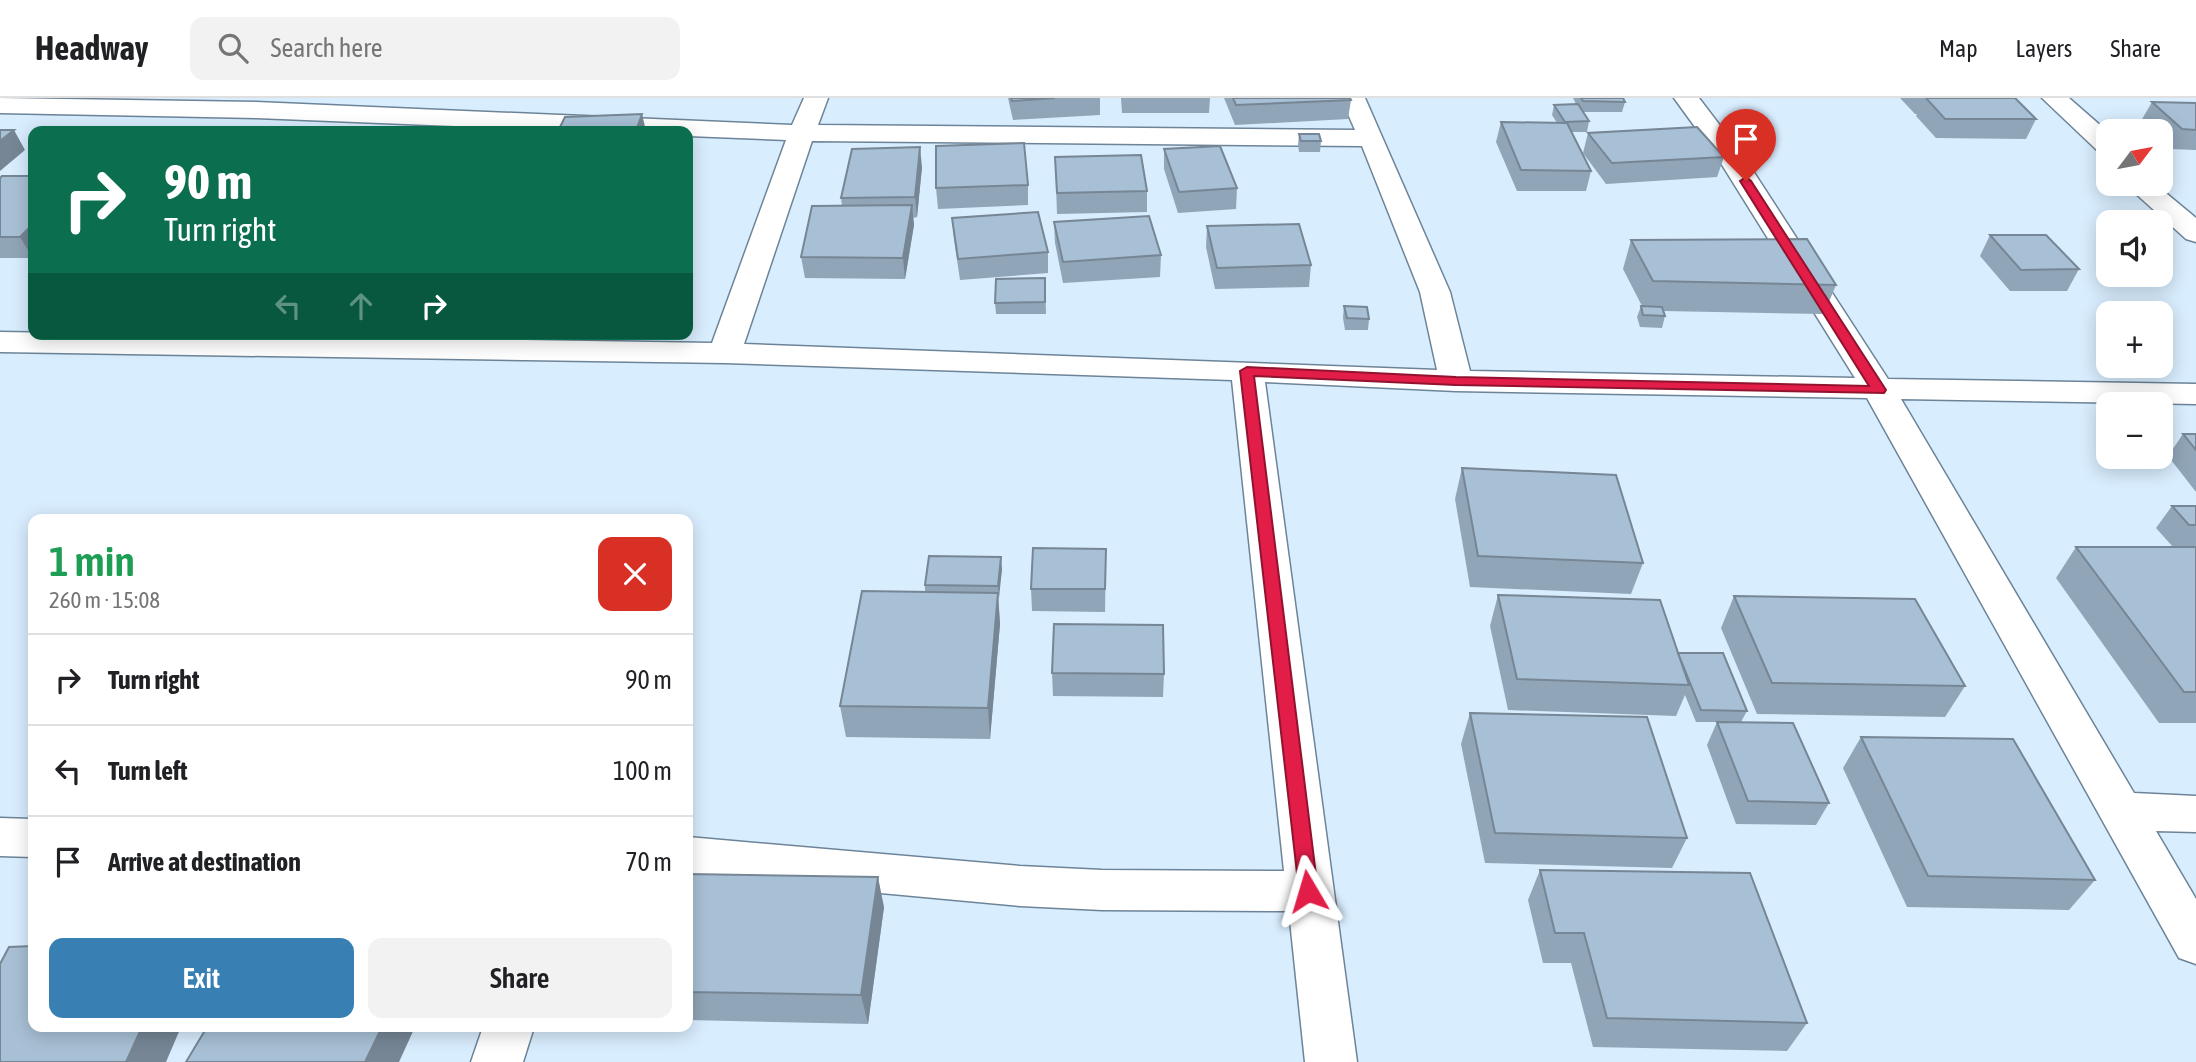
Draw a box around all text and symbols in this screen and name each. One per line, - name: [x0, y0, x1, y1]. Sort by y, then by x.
- search box: [190, 17, 680, 80]
- text: Headway: [35, 29, 148, 67]
- icon: search: [214, 29, 252, 67]
- text: Search here: [270, 33, 383, 63]
- text: Map: [1939, 35, 1978, 62]
- text: Layers: [2016, 35, 2072, 62]
- text: Share: [2110, 35, 2161, 62]
- pin: [1716, 109, 1776, 181]
- north arrow: [2096, 119, 2174, 196]
- map controls: [2096, 119, 2173, 469]
- icon: arrive: [1727, 120, 1765, 158]
- text: 90 m: [164, 153, 252, 209]
- icon: right: [49, 154, 140, 245]
- button: sound: [2096, 210, 2173, 287]
- text: Turn right: [164, 211, 277, 248]
- icon: left: [269, 287, 307, 325]
- icon: ahead: [342, 287, 380, 325]
- icon: right: [415, 287, 453, 325]
- button: +: [2096, 301, 2173, 378]
- button: −: [2096, 392, 2173, 469]
- text: 1 min: [49, 537, 135, 585]
- button: close: [598, 537, 672, 611]
- text: 260 m · 15:08: [49, 587, 160, 613]
- icon: right: [49, 661, 87, 699]
- text: Turn right: [108, 665, 199, 695]
- text: 90 m: [625, 665, 672, 695]
- icon: left: [49, 752, 87, 790]
- text: Turn left: [108, 756, 188, 786]
- text: 100 m: [613, 756, 672, 786]
- icon: arrive: [49, 843, 87, 881]
- text: Arrive at destination: [108, 847, 301, 877]
- text: 70 m: [625, 847, 672, 877]
- position arrow: [1271, 854, 1345, 928]
- button: Exit: [49, 938, 354, 1018]
- button: Share: [368, 938, 672, 1018]

